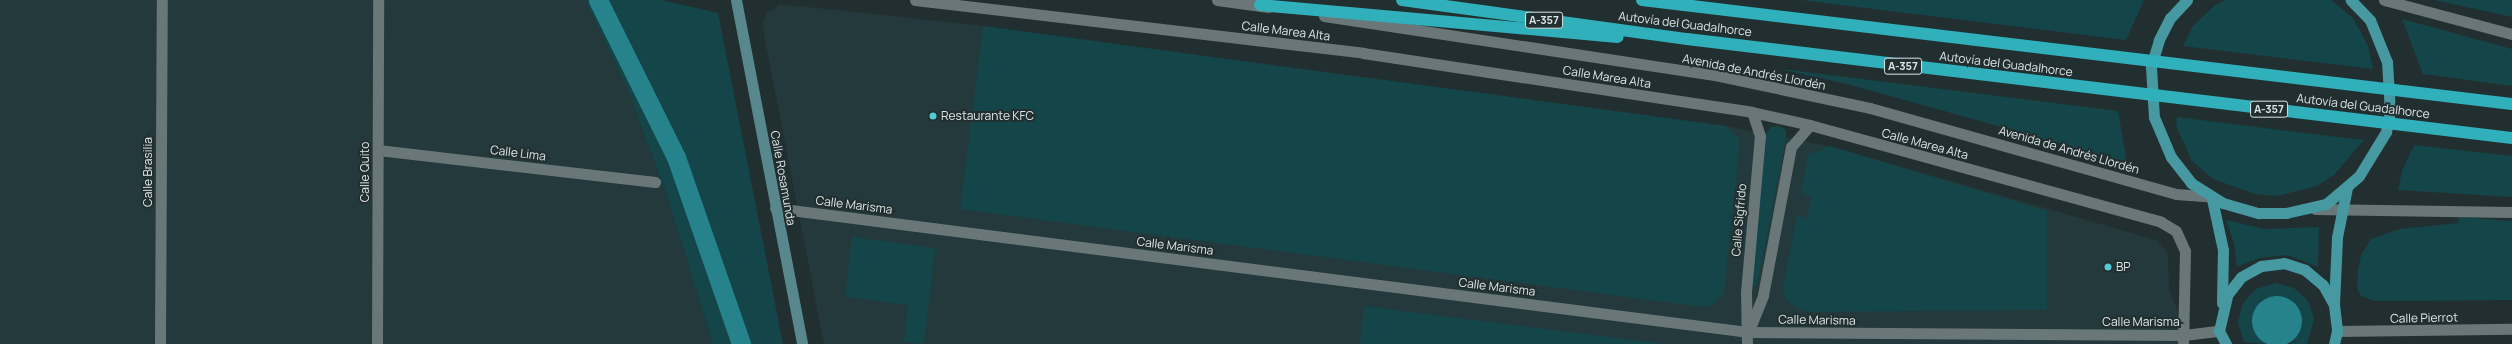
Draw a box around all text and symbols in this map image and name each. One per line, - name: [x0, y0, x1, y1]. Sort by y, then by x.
- street label: Autovía del Guadalhorce: [1618, 9, 1752, 39]
- road number: A-357: [1525, 11, 1563, 29]
- street label: Calle Marea Alta: [1241, 18, 1331, 44]
- street label: Autovía del Guadalhorce: [1939, 49, 2073, 79]
- street label: Avenida de Andrés Llordén: [1681, 51, 1827, 93]
- road number: A-357: [1884, 57, 1922, 75]
- street label: Calle Marea Alta: [1562, 63, 1652, 91]
- street label: Autovía del Guadalhorce: [2296, 91, 2430, 121]
- road number: A-357: [2250, 100, 2288, 118]
- place label: Restaurante KFC: [941, 109, 1034, 123]
- marker: Restaurante KFC: [928, 111, 938, 121]
- street label: Avenida de Andrés Llordén: [1997, 123, 2141, 177]
- street label: Calle Marea Alta: [1880, 126, 1970, 162]
- street label: Calle Rosamunda: [768, 129, 798, 227]
- street label: Calle Brasilia: [141, 137, 155, 207]
- street label: Calle Quito: [358, 142, 372, 202]
- street label: Calle Lima: [489, 142, 547, 164]
- street label: Calle Sigfrido: [1729, 183, 1749, 257]
- street label: Calle Marisma: [815, 193, 893, 217]
- street label: Calle Marisma: [1136, 234, 1214, 258]
- place label: BP: [2116, 260, 2131, 274]
- marker: BP: [2103, 262, 2113, 272]
- street label: Calle Marisma: [1458, 275, 1536, 299]
- street label: Calle Pierrot: [2390, 310, 2458, 326]
- street label: Calle Marisma: [1778, 312, 1856, 328]
- street label: Calle Marisma: [2102, 315, 2180, 329]

